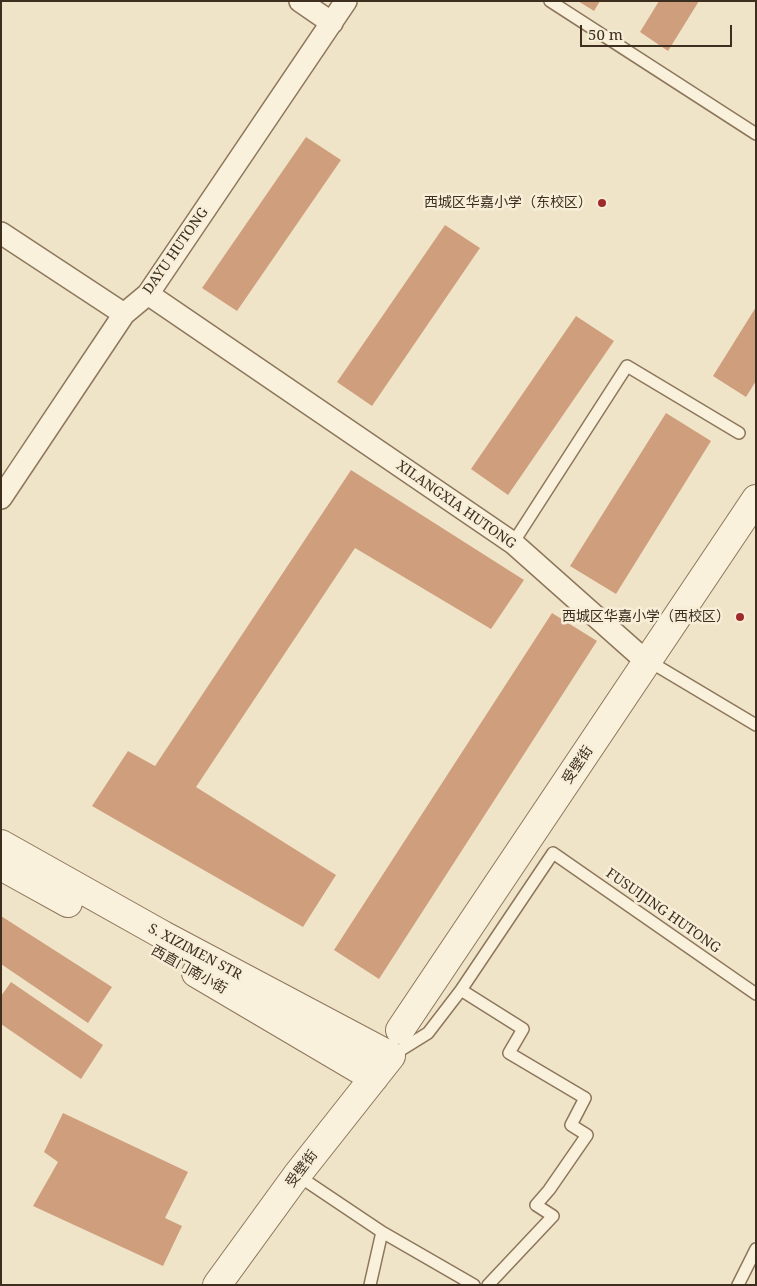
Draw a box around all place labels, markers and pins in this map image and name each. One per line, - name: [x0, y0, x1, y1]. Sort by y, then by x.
- place label: 西城区华嘉小学（东校区）: [424, 195, 592, 211]
- marker: 西城区华嘉小学（东校区）: [596, 197, 608, 209]
- place label: 西城区华嘉小学（西校区）: [562, 609, 730, 625]
- marker: 西城区华嘉小学（西校区）: [734, 611, 746, 623]

